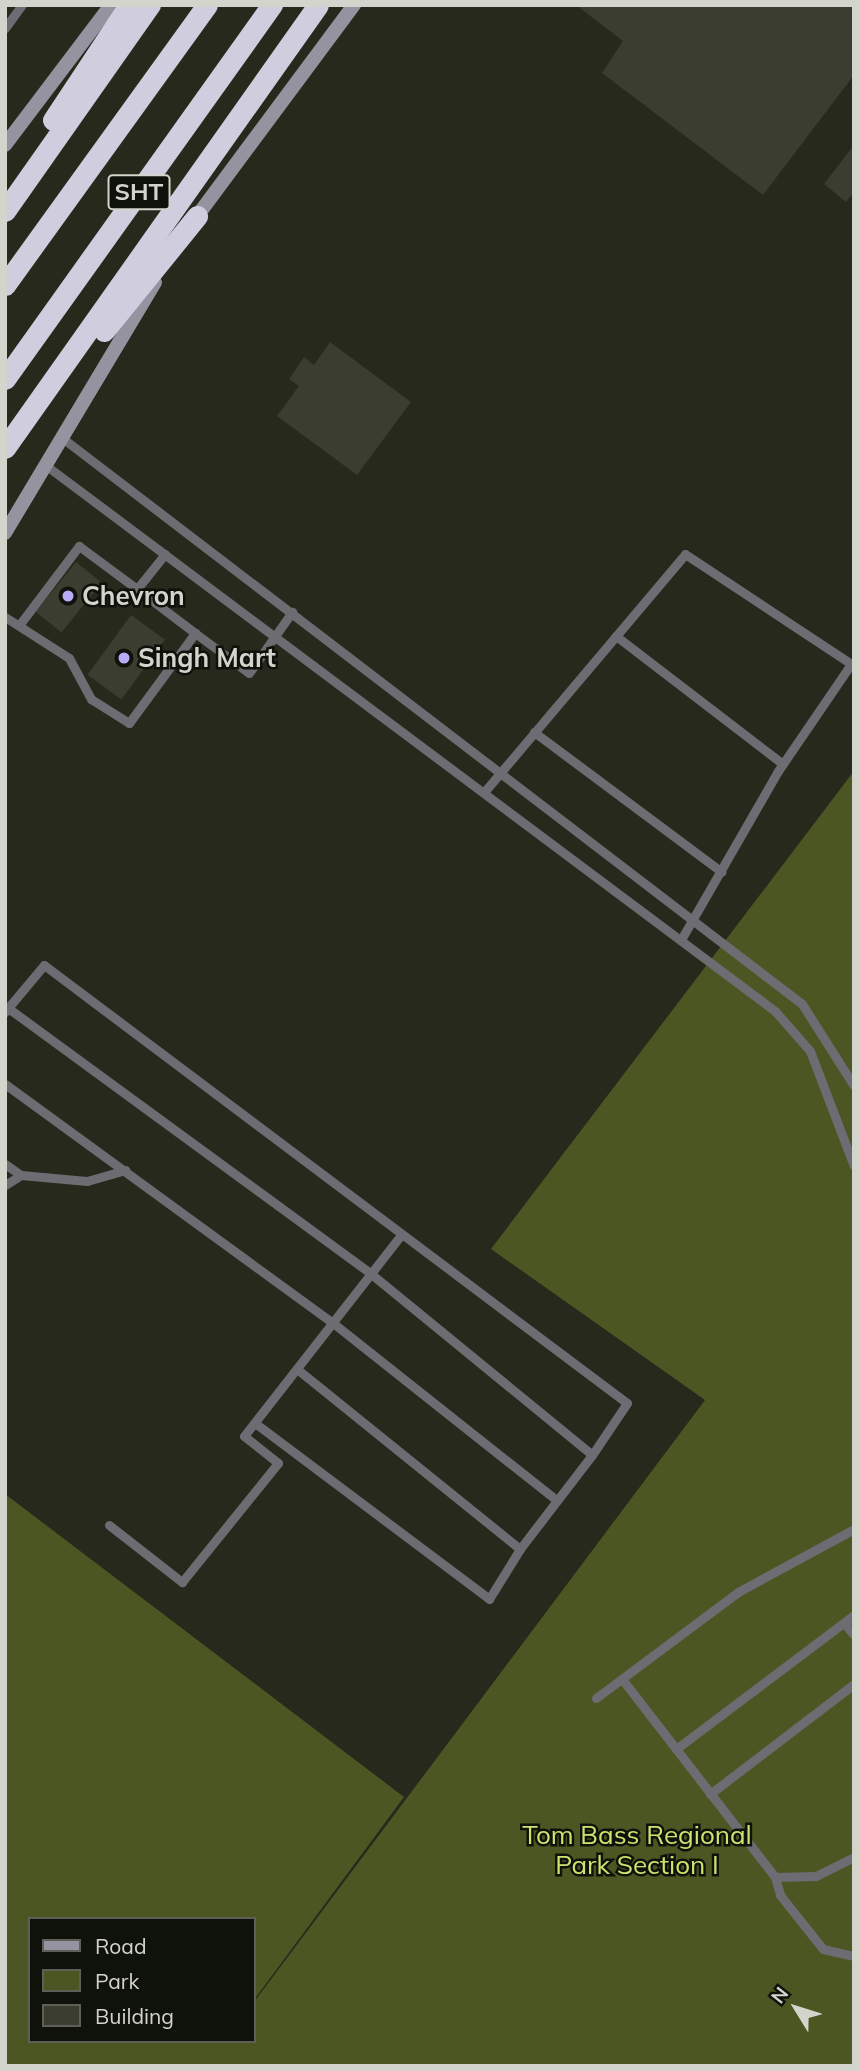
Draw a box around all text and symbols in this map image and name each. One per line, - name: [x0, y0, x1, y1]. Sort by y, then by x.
- road number: SHT: [108, 172, 170, 212]
- place label: Chevron: [82, 580, 185, 612]
- marker: Chevron: [60, 588, 76, 604]
- place label: Singh Mart: [138, 642, 276, 674]
- marker: Singh Mart: [116, 650, 132, 666]
- park label: Tom Bass Regional Park Section I: [522, 1819, 752, 1881]
- legend: [28, 1917, 256, 2043]
- text: Road: [95, 1933, 146, 1959]
- text: Park: [95, 1968, 139, 1994]
- north arrow: [761, 1973, 831, 2043]
- text: N: [766, 1982, 793, 2008]
- text: Building: [95, 2003, 174, 2029]

